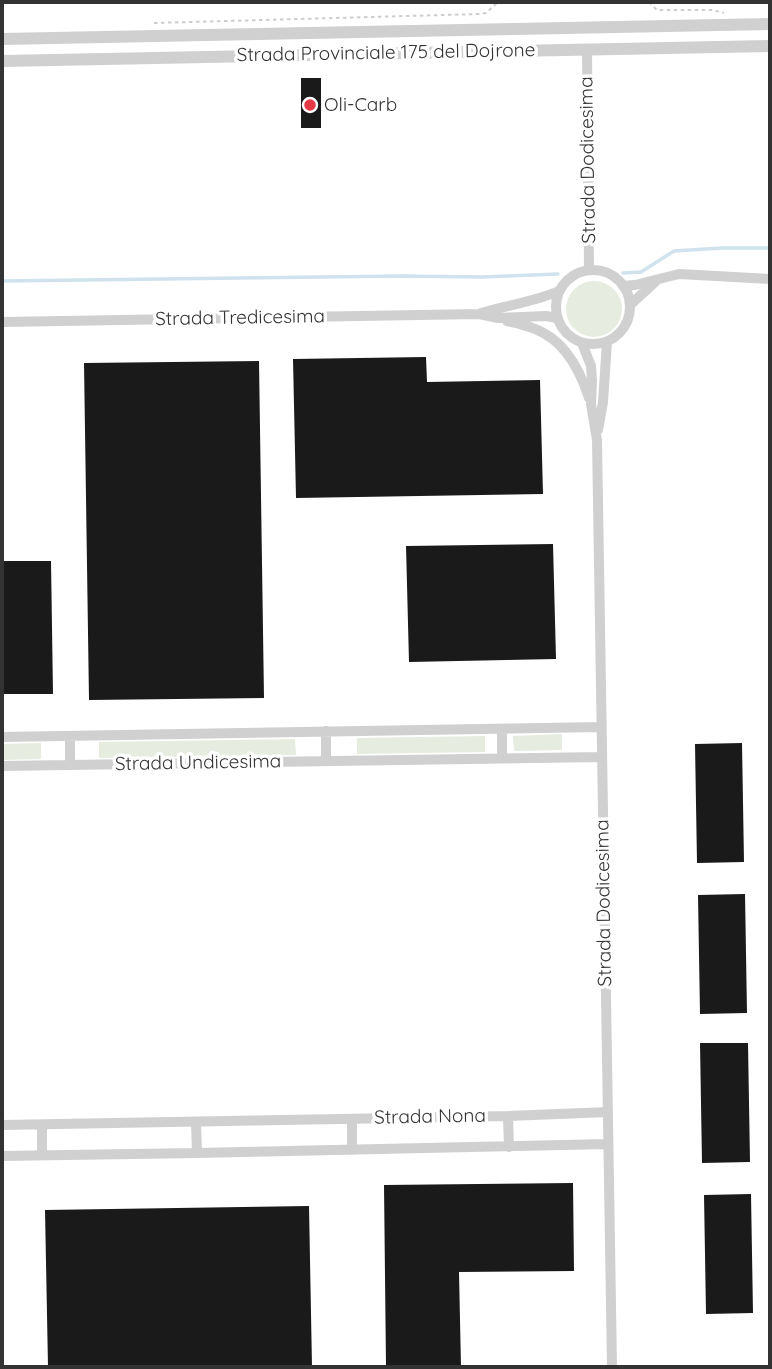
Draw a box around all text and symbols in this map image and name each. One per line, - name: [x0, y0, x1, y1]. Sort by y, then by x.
- street label: Strada Provinciale 175 del Dojrone: [236, 39, 536, 67]
- street label: Strada Dodicesima: [575, 76, 601, 244]
- place label: Oli-Carb: [324, 94, 397, 116]
- marker: Oli-Carb: [302, 97, 318, 113]
- street label: Strada Tredicesima: [155, 305, 325, 331]
- street label: Strada Undicesima: [115, 750, 281, 776]
- street label: Strada Dodicesima: [591, 819, 617, 987]
- street label: Strada Nona: [374, 1105, 486, 1129]

